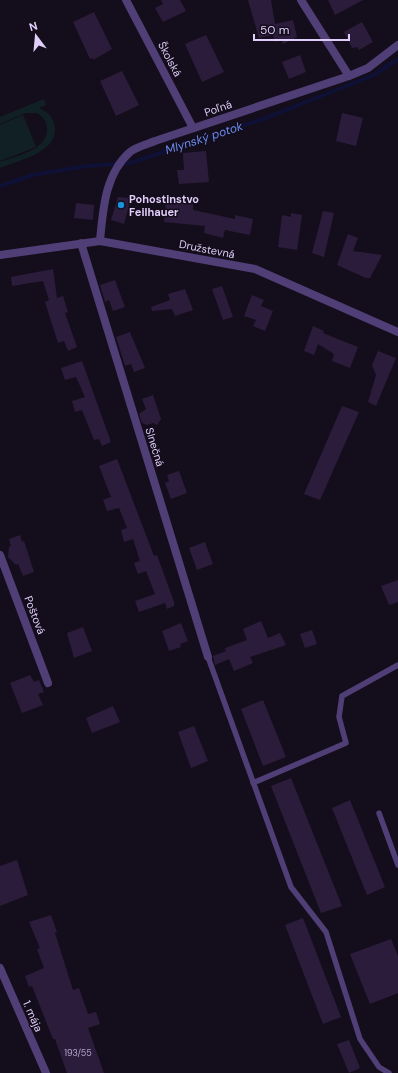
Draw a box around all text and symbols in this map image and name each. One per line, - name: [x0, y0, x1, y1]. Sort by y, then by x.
- north arrow: [16, 16, 56, 56]
- scale bar: [254, 16, 349, 42]
- text: N: [27, 19, 39, 34]
- text: 50 m: [260, 22, 289, 38]
- street label: Školská: [155, 39, 185, 79]
- street label: Poľná: [202, 97, 234, 119]
- water label: Mlynský potok: [163, 118, 246, 158]
- place label: Pohostinstvo Feilhauer: [129, 192, 199, 219]
- marker: Pohostinstvo Feilhauer: [116, 200, 126, 210]
- street label: Družstevná: [178, 237, 236, 261]
- street label: Slnečná: [142, 426, 168, 468]
- street label: Poštová: [21, 594, 49, 636]
- street label: 1. mája: [20, 998, 46, 1034]
- house number: 193/55: [64, 1047, 92, 1059]

